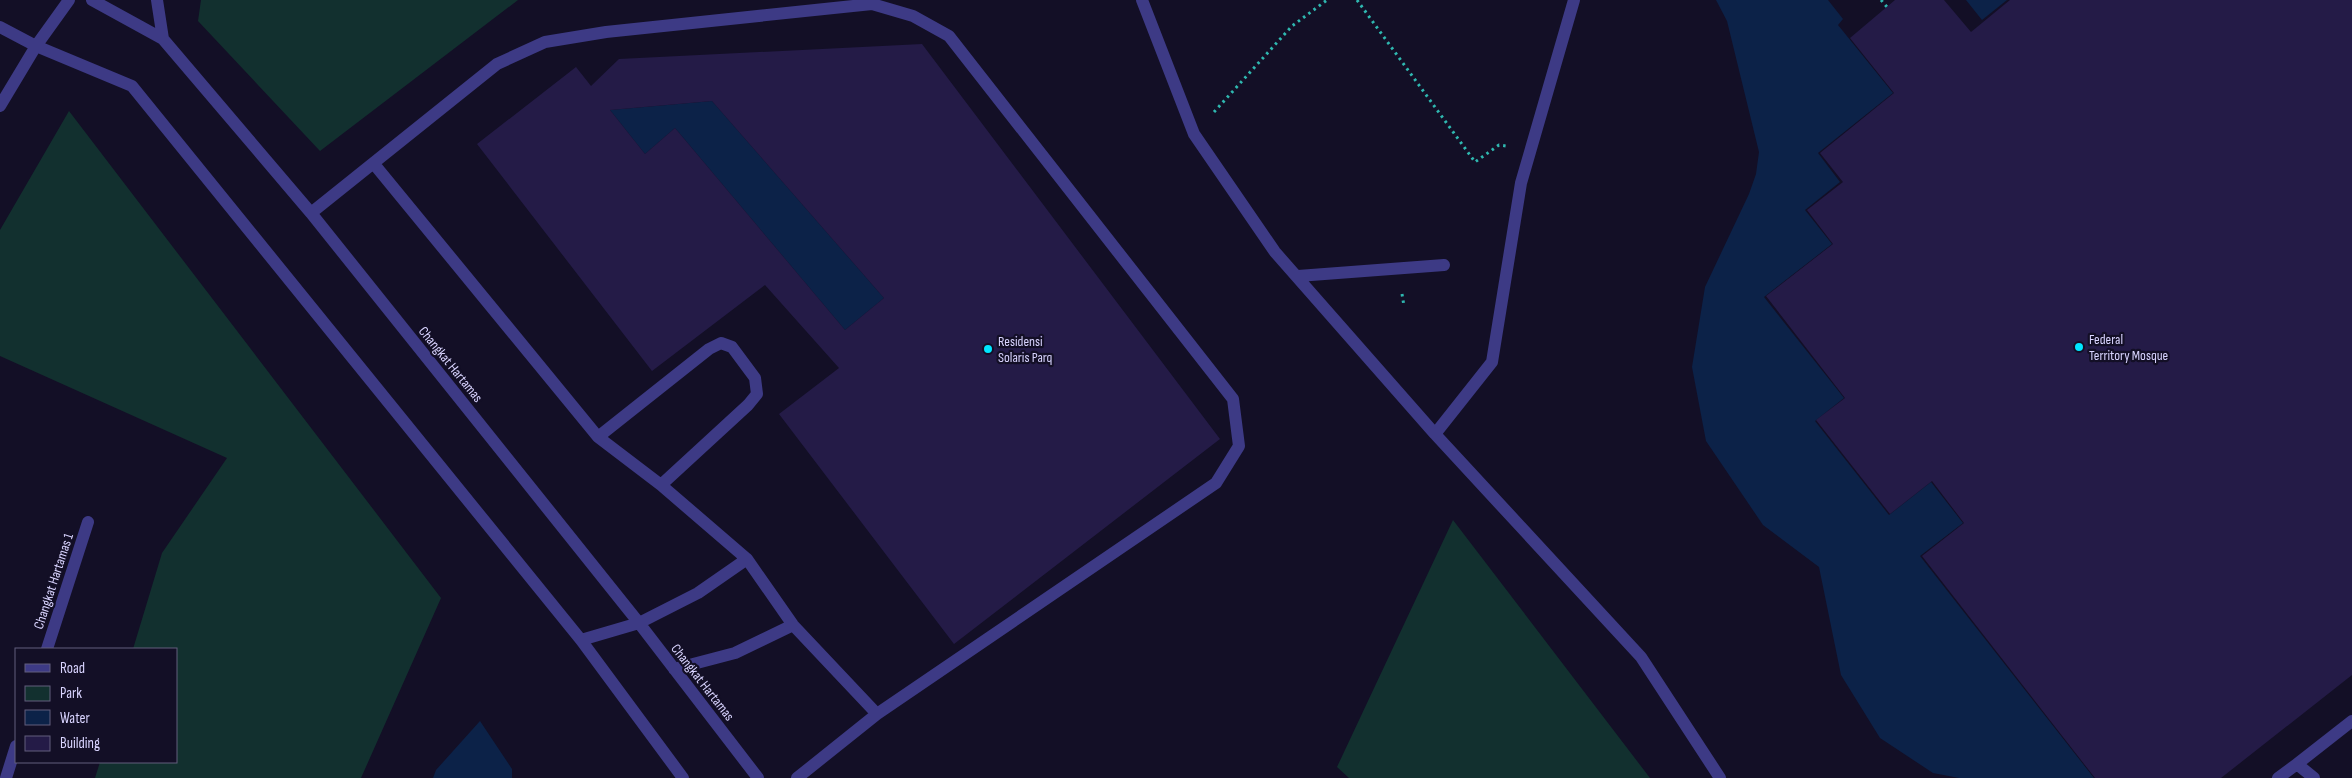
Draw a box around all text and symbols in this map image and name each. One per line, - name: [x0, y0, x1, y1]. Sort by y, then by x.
- street label: Changkat Hartamas: [415, 323, 486, 406]
- place label: Federal Territory Mosque: [2089, 331, 2168, 364]
- place label: Residensi Solaris Parq: [998, 333, 1053, 366]
- marker: Federal Territory Mosque: [2073, 341, 2085, 353]
- marker: Residensi Solaris Parq: [982, 343, 994, 355]
- street label: Changkat Hartamas 1: [30, 531, 77, 631]
- street label: Changkat Hartamas: [667, 641, 738, 724]
- legend: [15, 648, 178, 763]
- text: Road: [60, 659, 85, 678]
- text: Park: [60, 684, 82, 703]
- text: Water: [60, 709, 91, 728]
- text: Building: [60, 734, 100, 753]

